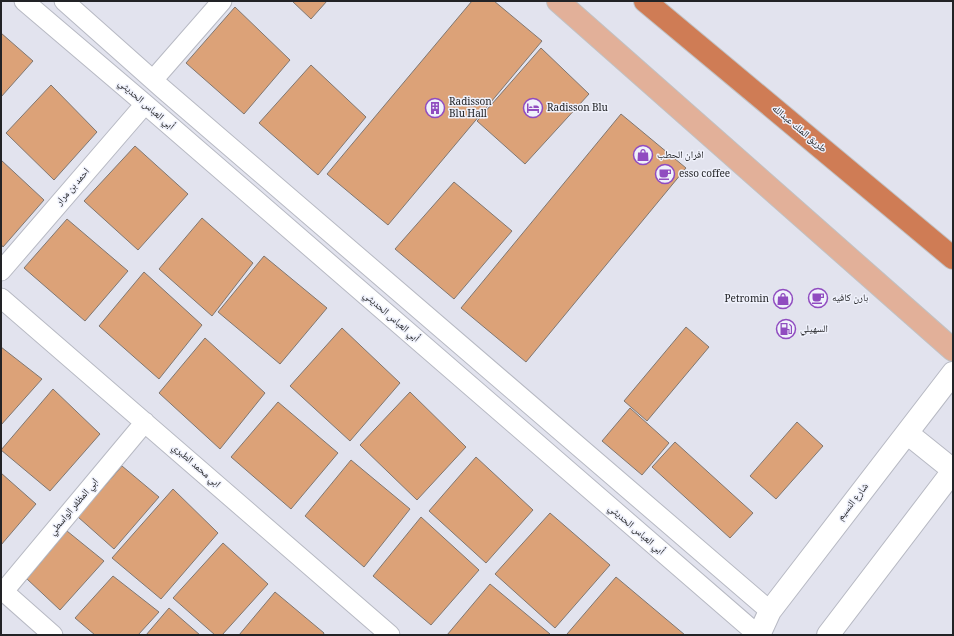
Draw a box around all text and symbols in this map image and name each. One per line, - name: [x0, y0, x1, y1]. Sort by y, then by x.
- street label: أبي العباس الحديثي: [114, 75, 178, 135]
- place label: Radisson Blu Hall: [449, 94, 492, 123]
- building icon: Radisson Blu Hall: [424, 97, 446, 119]
- hotel icon: Radisson Blu: [522, 97, 544, 119]
- place label: Radisson Blu: [547, 100, 609, 117]
- street label: طريق الملك عبدالله: [768, 101, 831, 157]
- shop icon: افران الحطب: [632, 144, 654, 166]
- place label: افران الحطب: [657, 147, 704, 164]
- cafe icon: esso coffee: [654, 163, 676, 185]
- street label: احمد بن مرار: [51, 164, 94, 210]
- place label: esso coffee: [679, 166, 730, 183]
- street label: أبي العباس الحديثي: [359, 287, 423, 347]
- cafe icon: بارن كافيه: [807, 287, 829, 309]
- shop icon: Petromin: [772, 288, 794, 310]
- place label: بارن كافيه: [832, 290, 868, 307]
- place label: Petromin: [725, 291, 770, 308]
- fuel station icon: السهيلي: [775, 318, 797, 340]
- place label: السهيلي: [800, 321, 828, 338]
- street label: ابي محمد الطبري: [168, 440, 224, 492]
- street label: ابي المظفر الواسطي: [45, 475, 103, 539]
- street label: شارع النسيم: [833, 479, 874, 525]
- street label: أبي العباس الحديثي: [604, 500, 668, 560]

